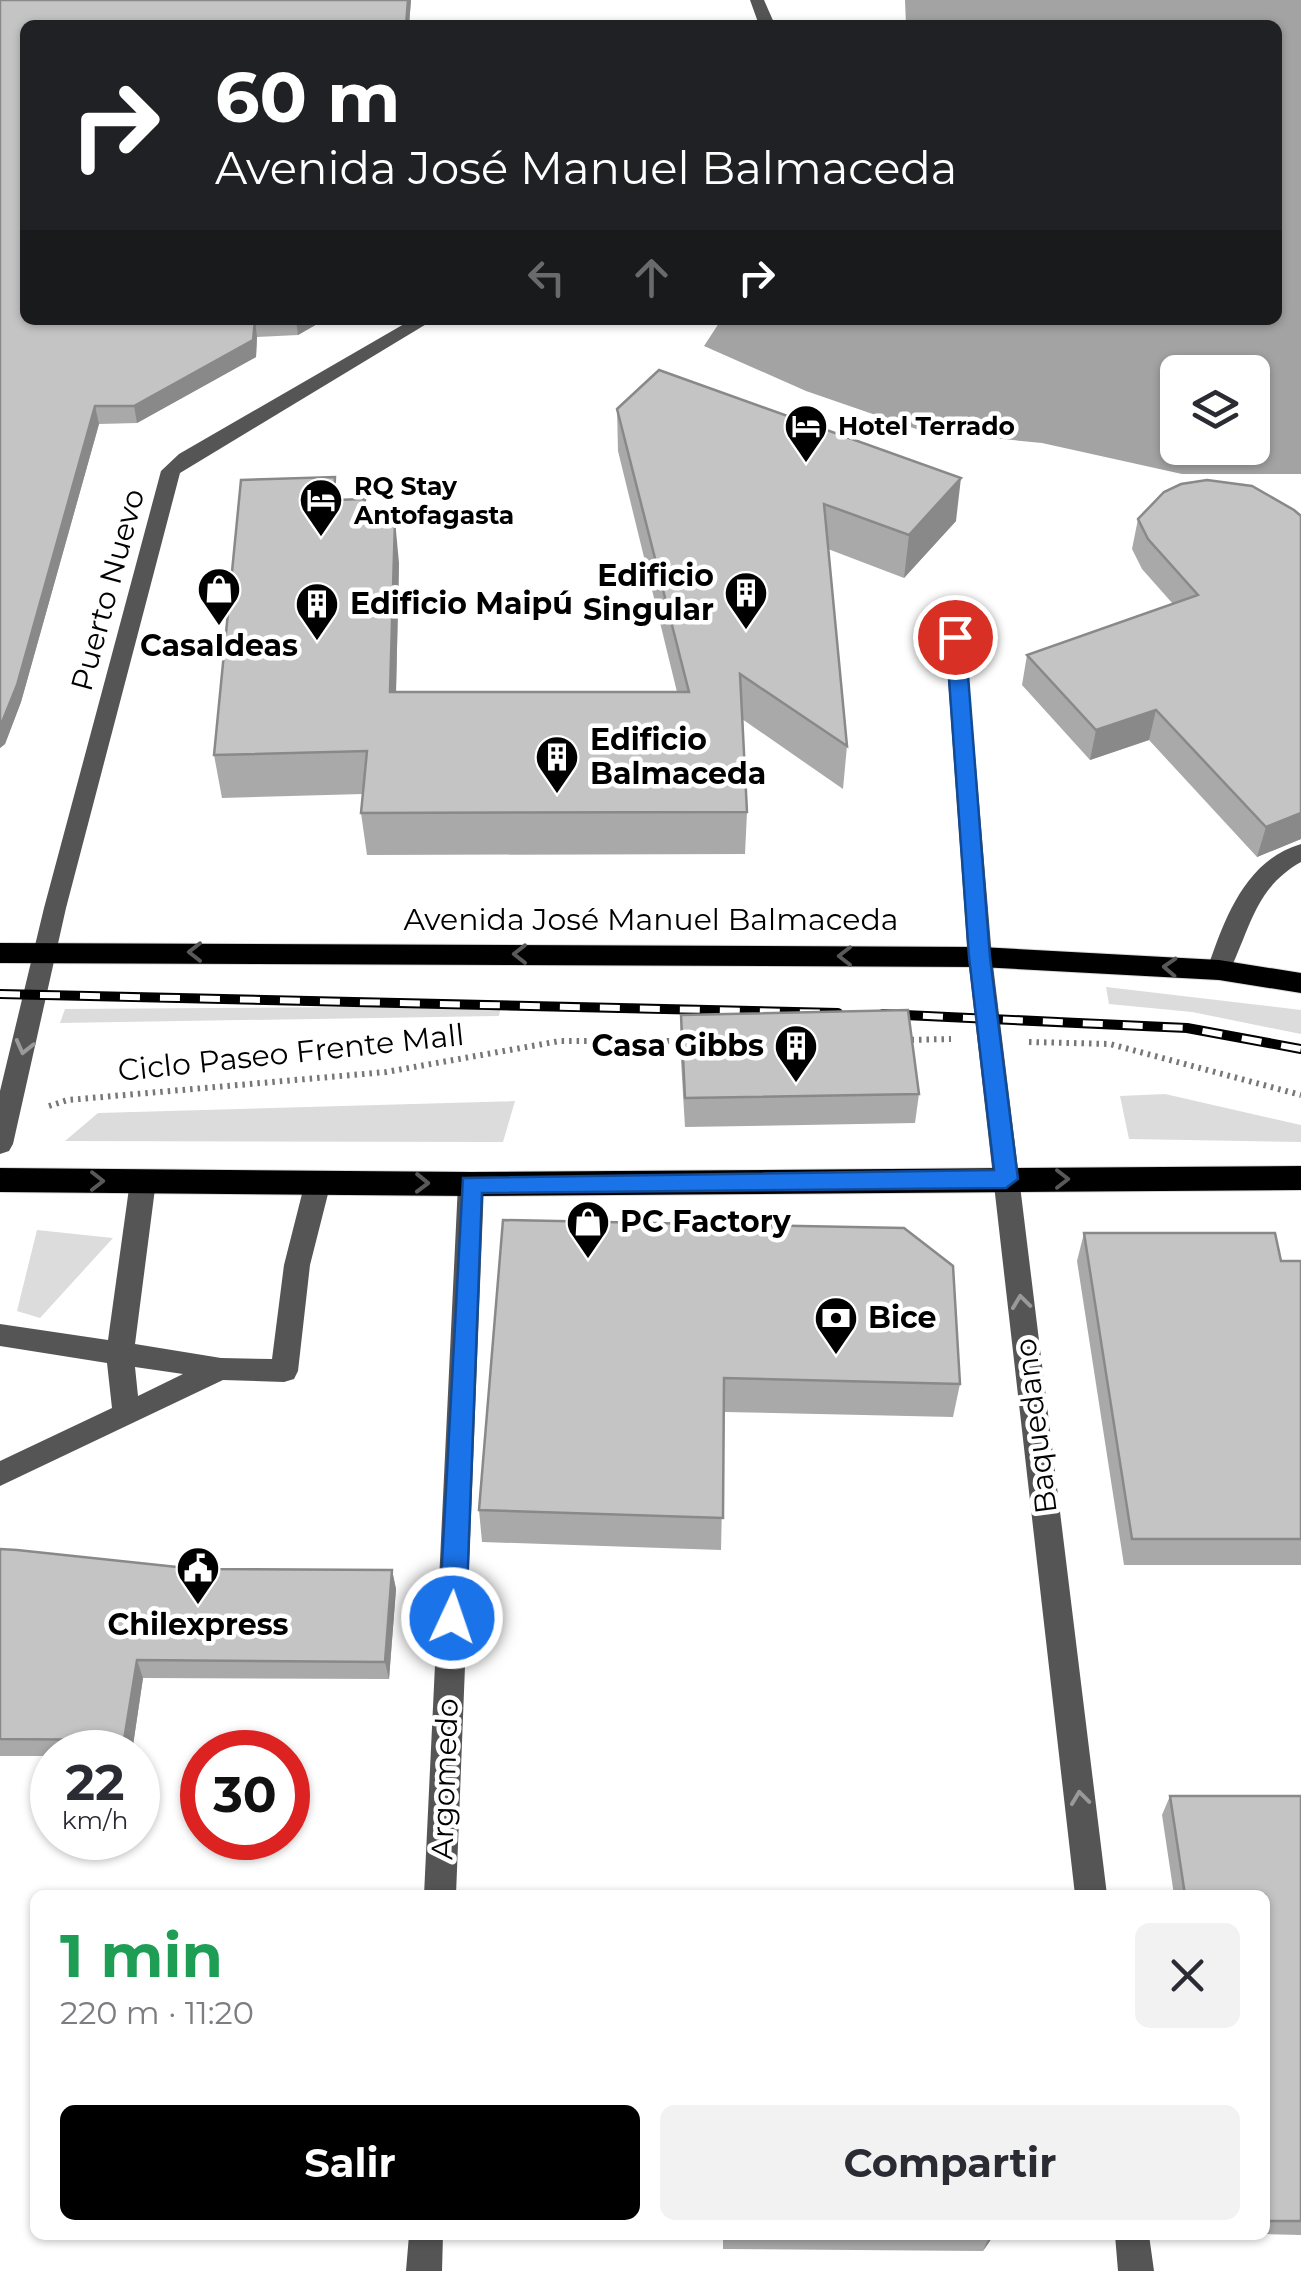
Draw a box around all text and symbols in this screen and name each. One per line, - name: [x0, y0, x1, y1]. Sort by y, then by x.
- text: 60 m: [215, 54, 400, 140]
- icon: right: [50, 60, 180, 190]
- text: Avenida José Manuel Balmaceda: [215, 140, 957, 195]
- icon: left: [519, 250, 574, 305]
- icon: ahead: [624, 250, 679, 305]
- icon: right: [729, 250, 784, 305]
- map controls: [1160, 355, 1270, 465]
- button: layers: [1160, 355, 1270, 465]
- hotel icon: Hotel Terrado: [783, 403, 829, 464]
- place label: Hotel Terrado: [838, 411, 1015, 441]
- place label: RQ Stay Antofagasta: [353, 471, 514, 530]
- hotel icon: RQ Stay Antofagasta: [298, 477, 344, 538]
- street label: Puerto Nuevo: [63, 485, 152, 695]
- place label: Edificio Singular: [583, 557, 714, 628]
- shop icon: CasaIdeas: [196, 566, 242, 627]
- building icon: Edificio Singular: [723, 570, 769, 631]
- building icon: Edificio Maipú: [294, 581, 340, 642]
- place label: Edificio Maipú: [350, 585, 573, 622]
- pin: [913, 595, 998, 680]
- icon: arrive: [928, 610, 983, 665]
- place label: CasaIdeas: [140, 627, 298, 664]
- place label: Edificio Balmaceda: [590, 721, 766, 792]
- building icon: Edificio Balmaceda: [534, 734, 580, 795]
- street label: Avenida José Manuel Balmaceda: [404, 901, 898, 938]
- one-way arrow: [186, 941, 202, 963]
- one-way arrow: [511, 943, 526, 965]
- one-way arrow: [836, 945, 852, 967]
- one-way arrow: [1161, 957, 1177, 978]
- street label: Ciclo Paseo Frente Mall: [116, 1016, 466, 1089]
- building icon: Casa Gibbs: [773, 1023, 819, 1084]
- place label: Casa Gibbs: [591, 1027, 764, 1064]
- one-way arrow: [14, 1038, 35, 1055]
- one-way arrow: [1056, 1168, 1071, 1190]
- one-way arrow: [90, 1170, 106, 1192]
- one-way arrow: [415, 1173, 431, 1194]
- shop icon: PC Factory: [565, 1199, 611, 1260]
- place label: PC Factory: [620, 1203, 792, 1240]
- one-way arrow: [1011, 1293, 1032, 1309]
- bank icon: Bice: [813, 1295, 859, 1356]
- place label: Bice: [868, 1299, 936, 1336]
- street label: Baquedano: [1006, 1336, 1065, 1516]
- public building icon: Chilexpress: [175, 1545, 221, 1606]
- position arrow: [400, 1566, 504, 1670]
- place label: Chilexpress: [107, 1606, 289, 1643]
- street label: Argomedo: [423, 1698, 466, 1860]
- speed limit sign: 30: [180, 1730, 310, 1860]
- text: 22: [66, 1752, 125, 1813]
- one-way arrow: [1070, 1790, 1091, 1806]
- text: km/h: [62, 1805, 128, 1835]
- text: 1 min: [60, 1919, 223, 1992]
- button: close: [1135, 1923, 1240, 2028]
- text: 220 m · 11:20: [60, 1993, 254, 2032]
- button: Salir: [60, 2105, 640, 2220]
- button: Compartir: [660, 2105, 1240, 2220]

